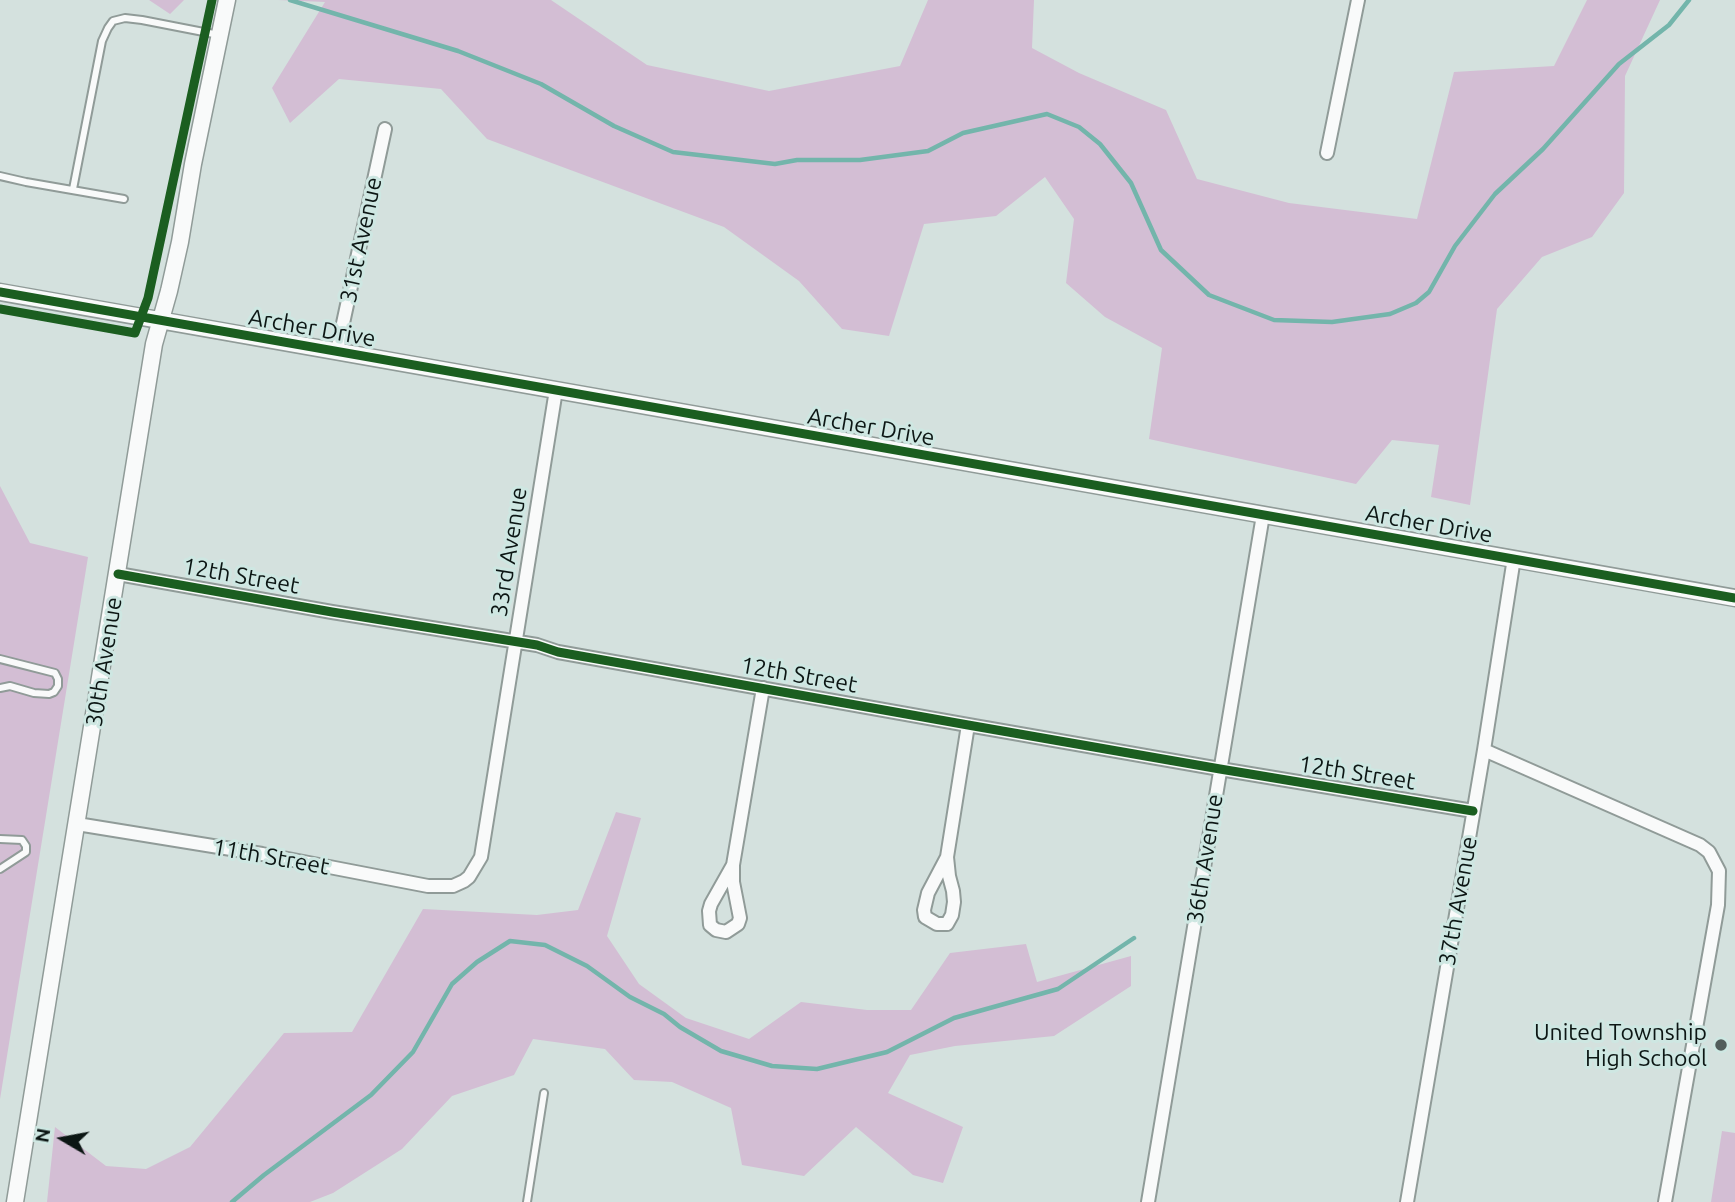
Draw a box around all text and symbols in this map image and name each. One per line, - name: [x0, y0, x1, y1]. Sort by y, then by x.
- street label: 31st Avenue: [334, 175, 388, 305]
- street label: Archer Drive: [246, 303, 378, 353]
- street label: Archer Drive: [805, 402, 937, 452]
- street label: 33rd Avenue: [485, 485, 533, 619]
- street label: Archer Drive: [1363, 499, 1495, 549]
- street label: 12th Street: [181, 552, 301, 600]
- street label: 30th Avenue: [80, 595, 128, 729]
- street label: 12th Street: [739, 651, 859, 699]
- street label: 12th Street: [1297, 750, 1417, 796]
- street label: 36th Avenue: [1181, 792, 1229, 926]
- street label: 11th Street: [211, 833, 331, 881]
- street label: 37th Avenue: [1433, 834, 1483, 968]
- place label: United Township High School: [1534, 1018, 1707, 1072]
- marker: United Township High School: [1713, 1037, 1729, 1053]
- north arrow: [28, 1104, 98, 1174]
- text: N: [30, 1126, 54, 1144]

